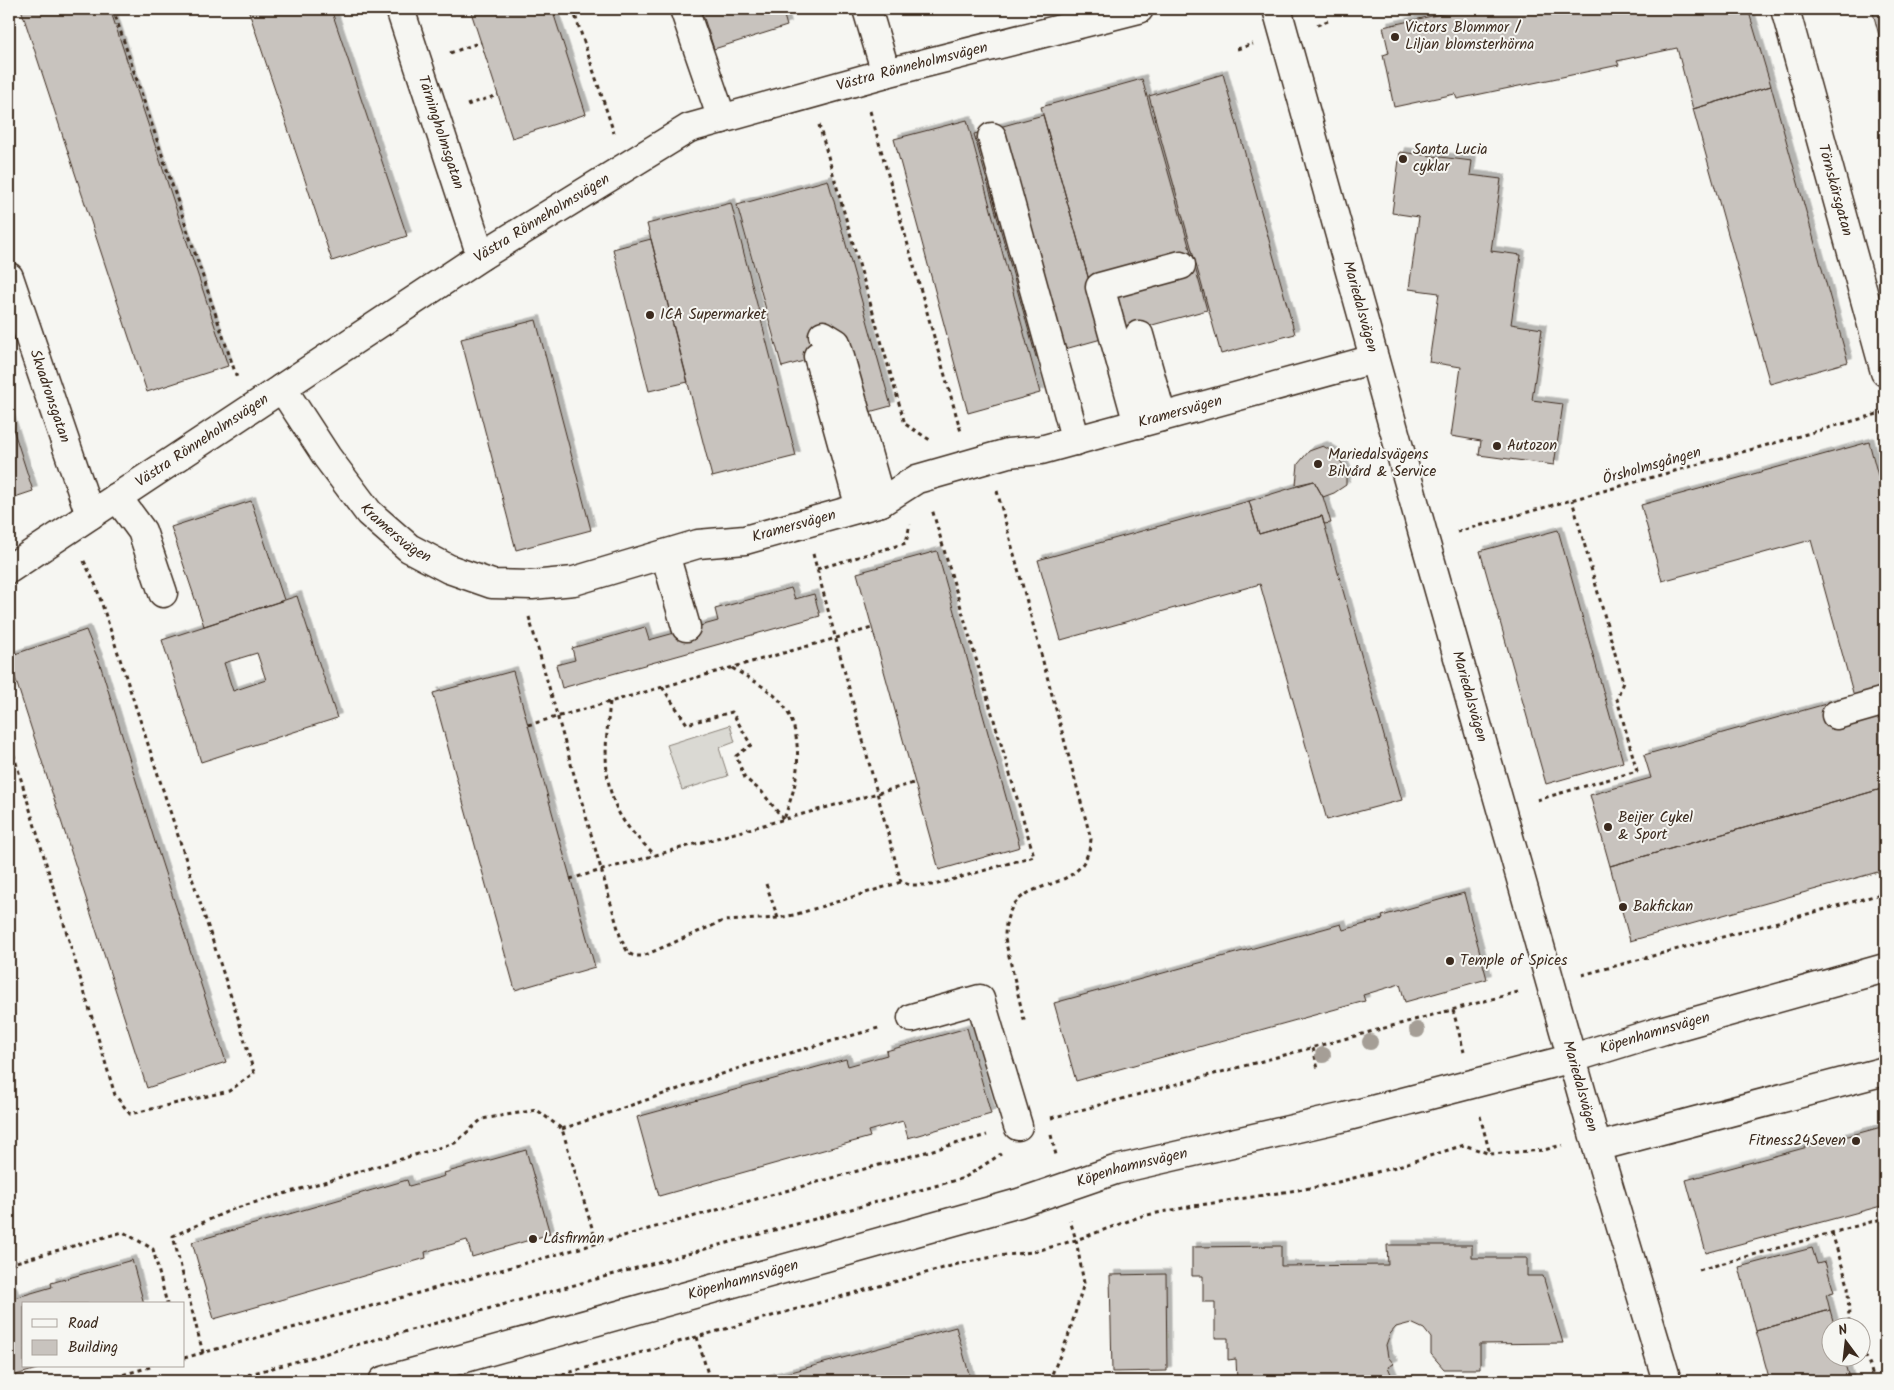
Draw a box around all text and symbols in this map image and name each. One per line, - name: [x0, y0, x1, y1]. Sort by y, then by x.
- place label: Victors Blommor / Liljan blomsterhörna: [1405, 16, 1534, 57]
- marker: Victors Blommor / Liljan blomsterhörna: [1389, 31, 1401, 43]
- street label: Västra Rönneholmsvägen: [834, 36, 991, 98]
- street label: Tärningholmsgatan: [411, 72, 470, 193]
- place label: Santa Lucia cyklar: [1413, 138, 1488, 179]
- street label: Törnskärsgatan: [1811, 141, 1859, 239]
- marker: Santa Lucia cyklar: [1397, 153, 1409, 165]
- street label: Västra Rönneholmsvägen: [469, 167, 615, 269]
- street label: Mariedalsvägen: [1336, 258, 1384, 355]
- place label: ICA Supermarket: [660, 303, 767, 327]
- marker: ICA Supermarket: [644, 309, 656, 321]
- street label: Skvadronsgatan: [23, 346, 77, 446]
- street label: Västra Rönneholmsvägen: [131, 388, 274, 494]
- street label: Kramersvägen: [1135, 389, 1225, 435]
- place label: Autozon: [1507, 434, 1557, 458]
- marker: Autozon: [1491, 440, 1503, 452]
- street label: Örsholmsgången: [1600, 440, 1704, 492]
- place label: Mariedalsvägens Bilvård & Service: [1328, 443, 1437, 484]
- marker: Mariedalsvägens Bilvård & Service: [1312, 458, 1324, 470]
- street label: Kramersvägen: [354, 498, 435, 570]
- street label: Kramersvägen: [749, 503, 839, 549]
- street label: Mariedalsvägen: [1445, 648, 1494, 745]
- place label: Beijer Cykel & Sport: [1618, 806, 1693, 847]
- marker: Beijer Cykel & Sport: [1602, 821, 1614, 833]
- place label: Bakfickan: [1633, 895, 1693, 919]
- marker: Bakfickan: [1617, 901, 1629, 913]
- place label: Temple of Spices: [1460, 949, 1568, 973]
- marker: Temple of Spices: [1444, 955, 1456, 967]
- street label: Köpenhamnsvägen: [1597, 1006, 1713, 1061]
- street label: Mariedalsvägen: [1555, 1038, 1604, 1135]
- place label: Fitness24Seven: [1748, 1129, 1846, 1153]
- marker: Fitness24Seven: [1850, 1135, 1862, 1147]
- street label: Köpenhamnsvägen: [1073, 1142, 1190, 1194]
- place label: Låsfirman: [543, 1227, 605, 1251]
- marker: Låsfirman: [527, 1233, 539, 1245]
- street label: Köpenhamnsvägen: [685, 1253, 801, 1307]
- legend: [22, 1302, 185, 1368]
- text: Road: [68, 1312, 99, 1336]
- north arrow: [1822, 1318, 1872, 1368]
- text: N: [1836, 1319, 1850, 1342]
- text: Building: [68, 1336, 118, 1360]

